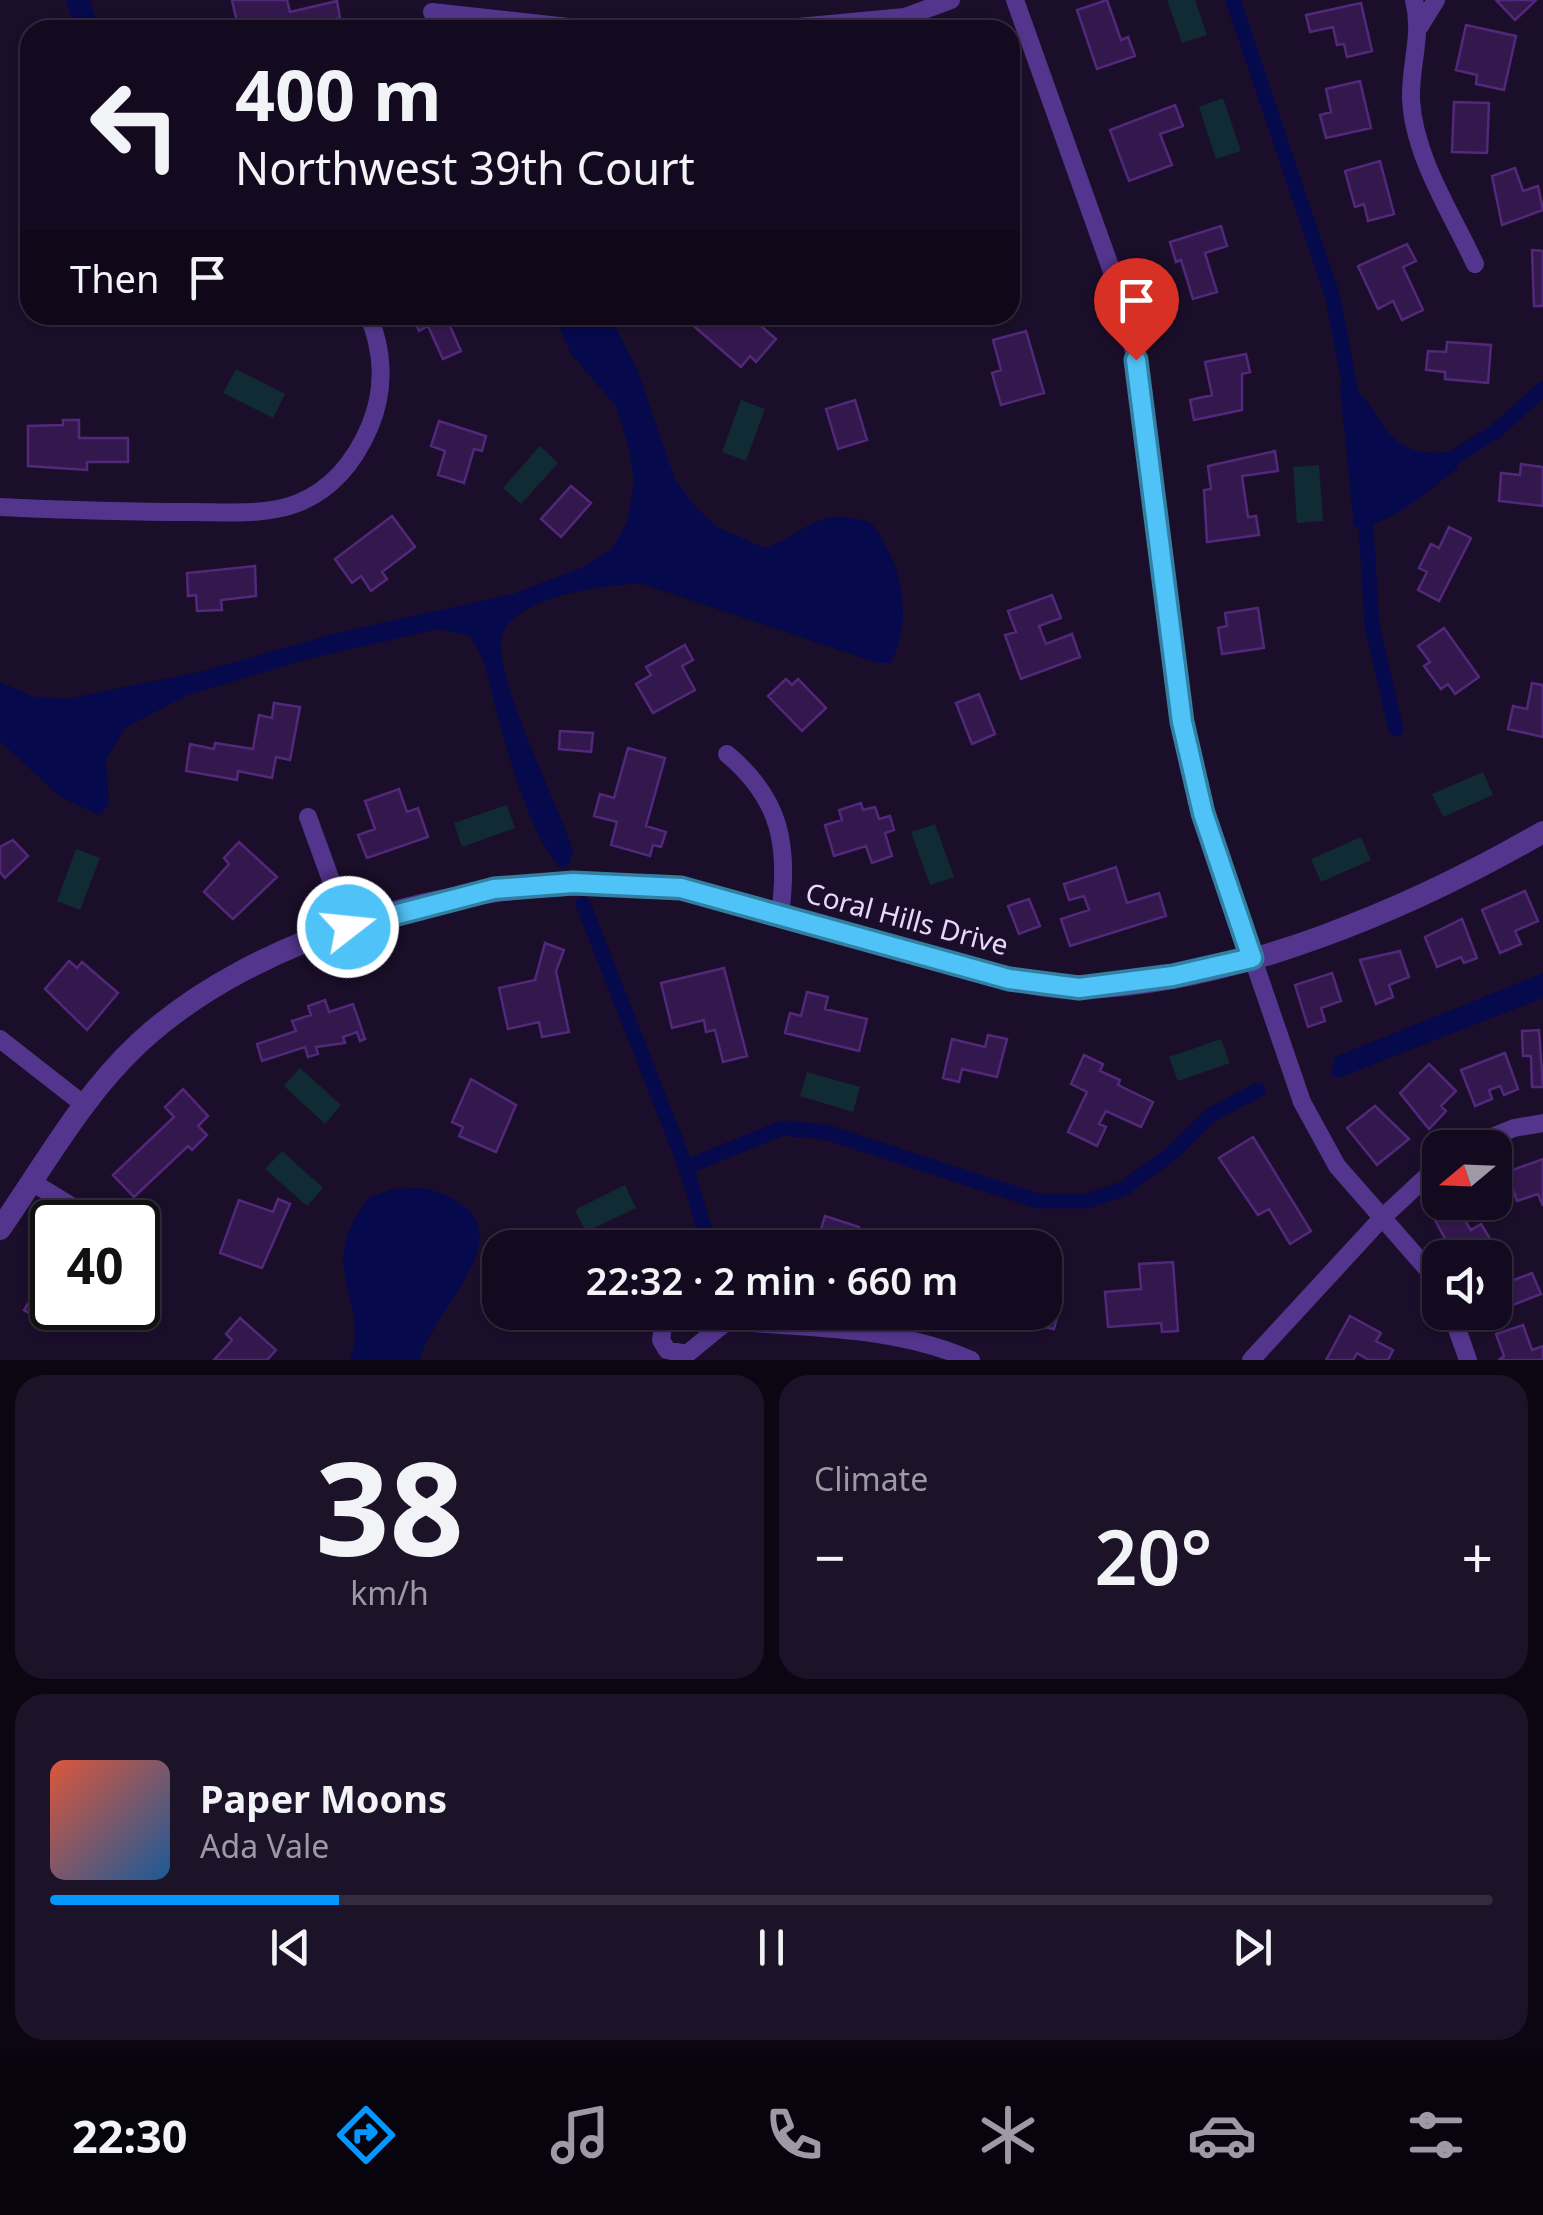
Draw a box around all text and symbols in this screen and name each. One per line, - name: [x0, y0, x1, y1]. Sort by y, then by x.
- text: 400 m: [235, 46, 442, 142]
- icon: left: [70, 60, 200, 190]
- text: Northwest 39th Court: [235, 137, 695, 198]
- icon: arrive: [180, 250, 235, 305]
- text: Then: [70, 252, 160, 304]
- pin: [1094, 258, 1179, 361]
- icon: arrive: [1109, 273, 1164, 328]
- street label: Coral Hills Drive: [802, 873, 1013, 963]
- position arrow: [296, 875, 400, 979]
- north arrow: [1422, 1130, 1512, 1220]
- map controls: [1422, 1130, 1512, 1330]
- speed limit sign: 40: [30, 1200, 160, 1330]
- button: sound: [1422, 1240, 1512, 1330]
- text: 22:32 · 2 min · 660 m: [586, 1254, 958, 1306]
- text: 38: [315, 1417, 464, 1594]
- text: Climate: [814, 1457, 928, 1500]
- text: 20°: [1095, 1505, 1212, 1607]
- text: −: [814, 1519, 845, 1594]
- text: +: [1462, 1519, 1493, 1594]
- text: km/h: [350, 1571, 429, 1614]
- text: Paper Moons: [200, 1772, 447, 1824]
- text: Ada Vale: [200, 1824, 329, 1867]
- icon: previous: [263, 1920, 318, 1975]
- icon: pause: [744, 1920, 799, 1975]
- icon: next: [1225, 1920, 1280, 1975]
- icon: directions: [331, 2100, 401, 2170]
- icon: music: [545, 2100, 615, 2170]
- icon: phone: [759, 2100, 829, 2170]
- icon: climate: [973, 2100, 1043, 2170]
- icon: car: [1187, 2100, 1257, 2170]
- icon: filters: [1401, 2100, 1471, 2170]
- text: 22:30: [72, 2105, 188, 2166]

